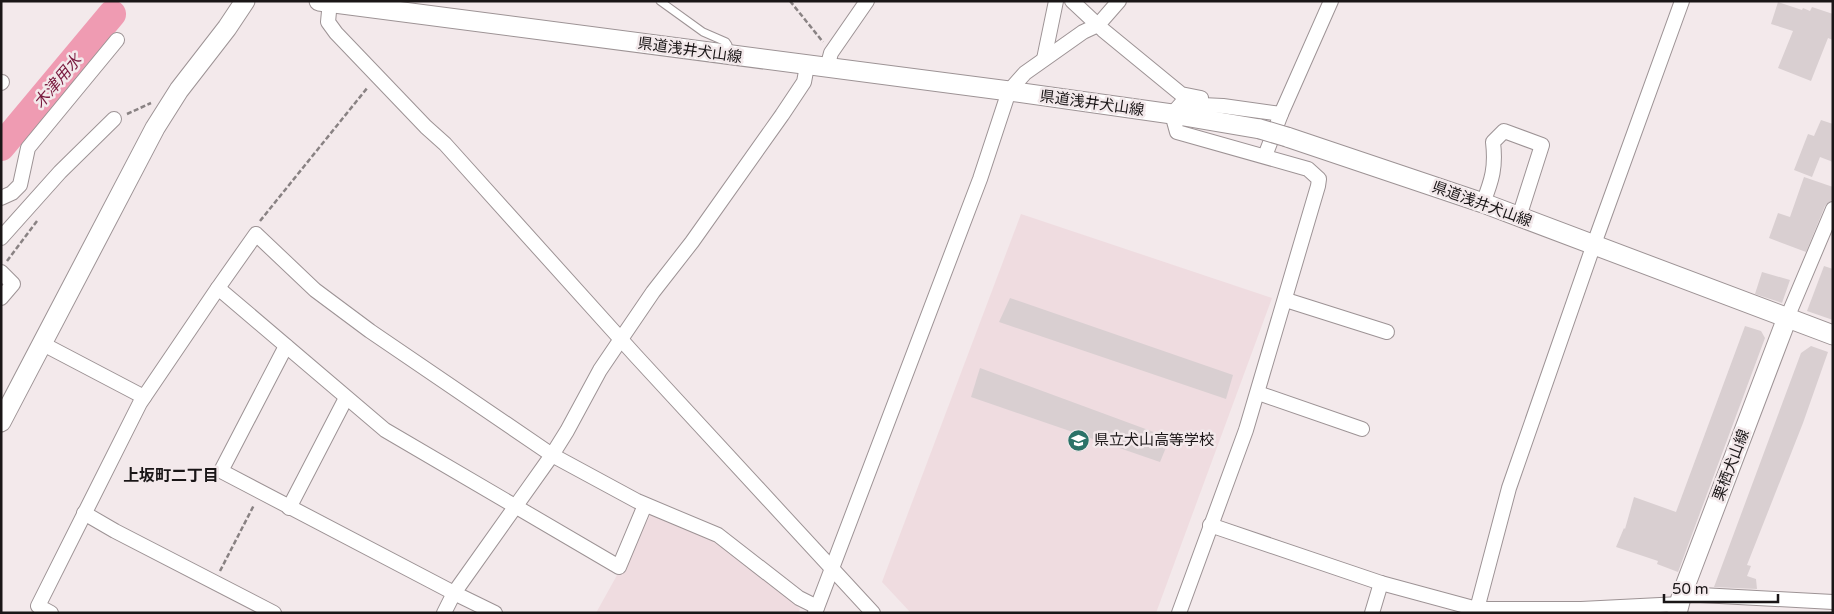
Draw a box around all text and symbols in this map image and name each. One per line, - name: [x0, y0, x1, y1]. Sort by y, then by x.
- street label: 県道浅井犬山線: [637, 34, 743, 66]
- water label: 木津用水: [30, 49, 87, 113]
- street label: 県道浅井犬山線: [1039, 87, 1145, 119]
- street label: 県道浅井犬山線: [1430, 178, 1534, 230]
- street label: 栗栖犬山線: [1709, 427, 1753, 503]
- school or university icon: 県立犬山高等学校: [1066, 428, 1090, 452]
- place label: 県立犬山高等学校: [1094, 431, 1214, 449]
- district label: 上坂町二丁目: [123, 466, 219, 486]
- scale bar: [1664, 572, 1778, 604]
- text: 50 m: [1672, 580, 1709, 598]

